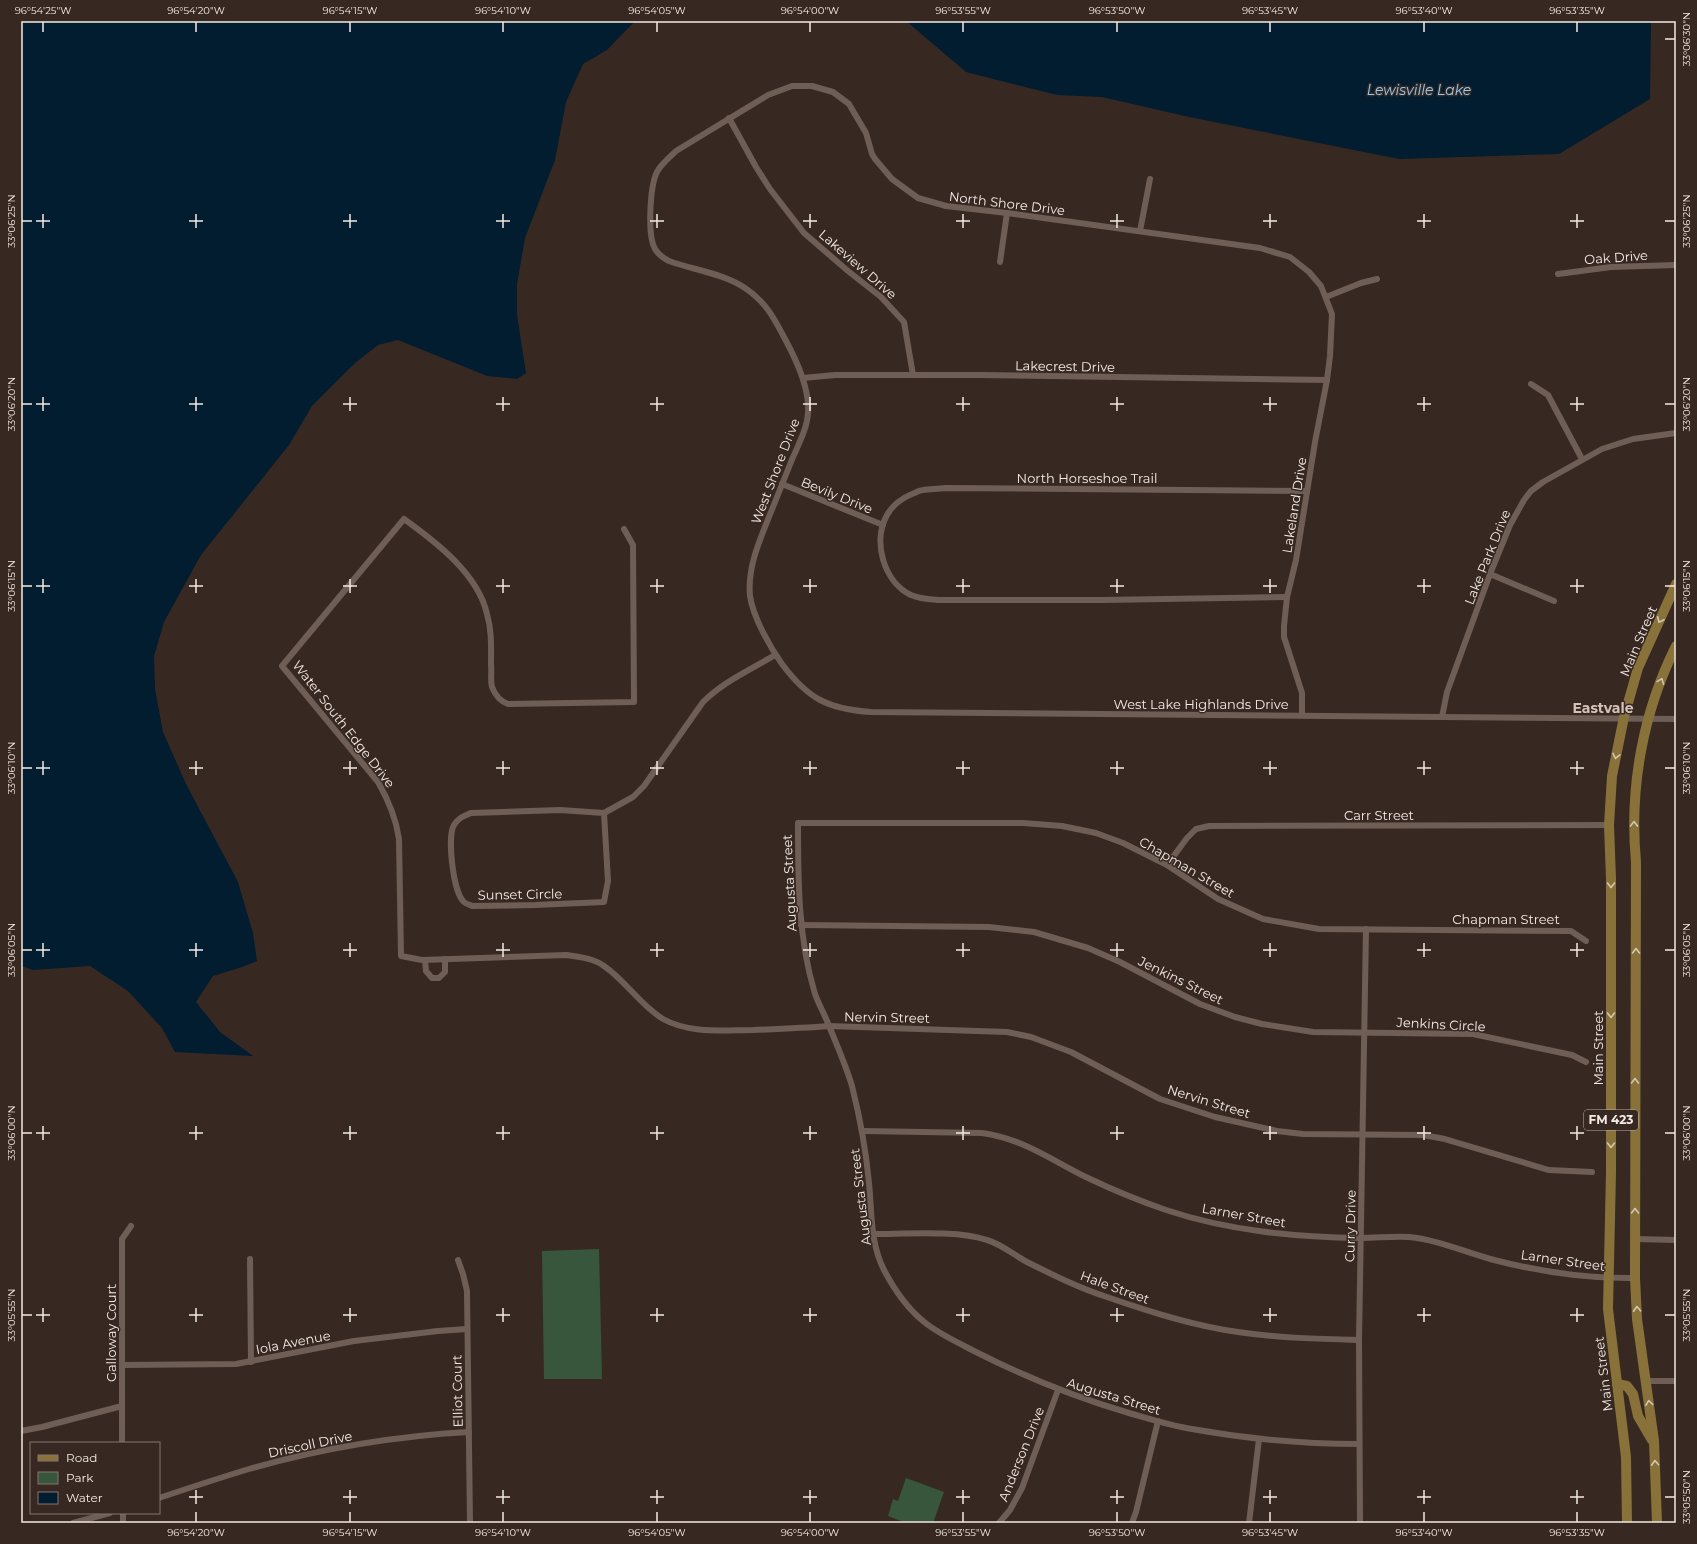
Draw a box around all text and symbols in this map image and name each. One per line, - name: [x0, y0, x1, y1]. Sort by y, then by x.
- text: 96°54'25"W: [15, 4, 71, 17]
- text: 96°54'20"W: [167, 4, 225, 17]
- text: 96°54'15"W: [323, 4, 377, 17]
- text: 96°54'10"W: [475, 4, 531, 17]
- text: 96°54'05"W: [628, 4, 686, 17]
- text: 96°54'00"W: [781, 4, 839, 17]
- text: 96°53'55"W: [935, 4, 991, 17]
- text: 96°53'50"W: [1089, 4, 1145, 17]
- text: 96°53'45"W: [1242, 4, 1298, 17]
- text: 96°53'40"W: [1395, 4, 1453, 17]
- text: 96°53'35"W: [1549, 4, 1605, 17]
- text: 33°06'30"N: [1680, 12, 1693, 66]
- water label: Lewisville Lake: [1367, 81, 1471, 99]
- street label: North Shore Drive: [948, 188, 1066, 218]
- text: 33°06'25"N: [5, 194, 18, 248]
- text: 33°06'25"N: [1680, 194, 1693, 248]
- street label: Lakeview Drive: [816, 226, 900, 302]
- street label: Oak Drive: [1584, 247, 1649, 267]
- street label: Lakecrest Drive: [1015, 357, 1115, 375]
- text: 33°06'20"N: [5, 377, 18, 431]
- text: 33°06'20"N: [1680, 377, 1693, 431]
- street label: West Shore Drive: [747, 416, 803, 526]
- street label: Lakeland Drive: [1279, 456, 1310, 554]
- street label: North Horseshoe Trail: [1017, 470, 1157, 486]
- street label: Bevily Drive: [799, 473, 875, 517]
- street label: Lake Park Drive: [1461, 507, 1513, 607]
- text: 33°06'15"N: [5, 560, 18, 612]
- text: 33°06'15"N: [1680, 560, 1693, 612]
- street label: Main Street: [1616, 603, 1660, 679]
- one-way arrow: [1657, 616, 1665, 623]
- street label: Water South Edge Drive: [289, 657, 399, 791]
- one-way arrow: [1656, 678, 1664, 685]
- street label: West Lake Highlands Drive: [1113, 696, 1289, 712]
- district label: Eastvale: [1572, 699, 1634, 717]
- text: 33°06'10"N: [5, 742, 18, 794]
- text: 33°06'10"N: [1680, 742, 1693, 794]
- one-way arrow: [1612, 752, 1620, 759]
- street label: Carr Street: [1344, 807, 1414, 823]
- one-way arrow: [1630, 821, 1638, 827]
- street label: Chapman Street: [1136, 833, 1238, 901]
- street label: Augusta Street: [778, 834, 800, 932]
- one-way arrow: [1607, 882, 1615, 888]
- street label: Sunset Circle: [477, 885, 563, 903]
- street label: Chapman Street: [1452, 911, 1560, 927]
- text: 33°06'05"N: [5, 923, 18, 977]
- text: 33°06'05"N: [1680, 923, 1693, 977]
- one-way arrow: [1632, 948, 1640, 954]
- street label: Jenkins Street: [1135, 952, 1226, 1007]
- street label: Nervin Street: [844, 1008, 930, 1026]
- street label: Main Street: [1590, 1010, 1606, 1086]
- one-way arrow: [1607, 1012, 1615, 1018]
- street label: Jenkins Circle: [1395, 1014, 1486, 1034]
- one-way arrow: [1631, 1078, 1639, 1084]
- street label: Nervin Street: [1166, 1081, 1252, 1121]
- text: 33°06'00"N: [5, 1105, 18, 1161]
- text: 33°06'00"N: [1680, 1105, 1693, 1161]
- road number: FM 423: [1584, 1110, 1638, 1130]
- one-way arrow: [1607, 1142, 1615, 1148]
- street label: Augusta Street: [846, 1148, 874, 1246]
- street label: Curry Drive: [1341, 1189, 1359, 1262]
- street label: Larner Street: [1201, 1200, 1287, 1230]
- one-way arrow: [1631, 1208, 1639, 1214]
- street label: Larner Street: [1520, 1246, 1606, 1274]
- street label: Hale Street: [1078, 1267, 1152, 1307]
- street label: Galloway Court: [103, 1284, 119, 1382]
- text: 33°05'55"N: [5, 1289, 18, 1341]
- text: 33°05'55"N: [1680, 1289, 1693, 1341]
- one-way arrow: [1632, 1306, 1641, 1312]
- street label: Iola Avenue: [254, 1327, 332, 1357]
- street label: Main Street: [1590, 1336, 1616, 1412]
- street label: Elliot Court: [448, 1355, 466, 1427]
- street label: Augusta Street: [1065, 1374, 1163, 1418]
- one-way arrow: [1645, 1400, 1654, 1406]
- street label: Anderson Drive: [995, 1404, 1047, 1504]
- street label: Driscoll Drive: [267, 1427, 354, 1461]
- legend: [30, 1442, 160, 1514]
- text: Road: [66, 1450, 97, 1465]
- one-way arrow: [1650, 1460, 1659, 1466]
- text: Park: [66, 1470, 94, 1485]
- text: 33°05'50"N: [1680, 1470, 1693, 1524]
- text: Water: [66, 1490, 103, 1505]
- text: 96°54'20"W: [167, 1526, 225, 1539]
- text: 96°54'15"W: [323, 1526, 377, 1539]
- text: 96°54'10"W: [475, 1526, 531, 1539]
- text: 96°54'05"W: [628, 1526, 686, 1539]
- text: 96°54'00"W: [781, 1526, 839, 1539]
- text: 96°53'55"W: [935, 1526, 991, 1539]
- text: 96°53'50"W: [1089, 1526, 1145, 1539]
- text: 96°53'45"W: [1242, 1526, 1298, 1539]
- text: 96°53'40"W: [1395, 1526, 1453, 1539]
- text: 96°53'35"W: [1549, 1526, 1605, 1539]

